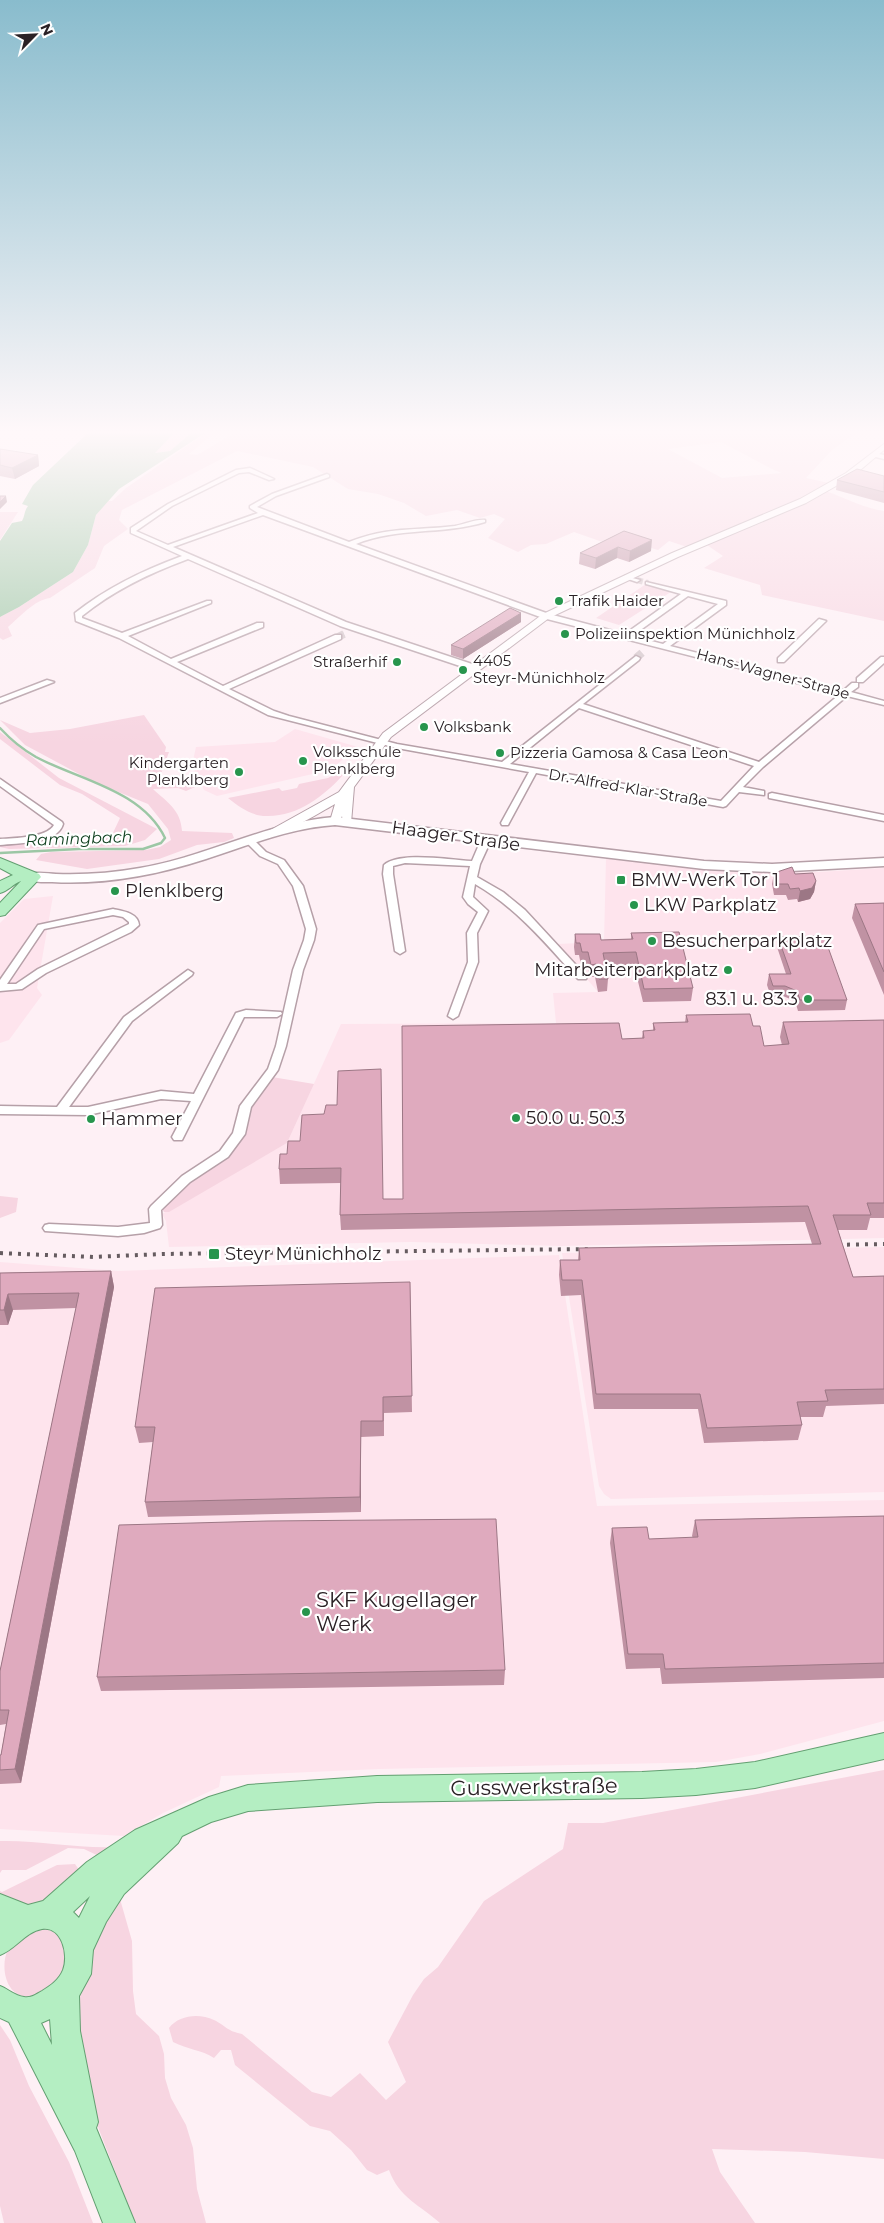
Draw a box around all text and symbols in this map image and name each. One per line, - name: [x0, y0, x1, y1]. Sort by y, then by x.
- north arrow: [10, 10, 60, 60]
- text: N: [36, 21, 57, 39]
- place label: Trafik Haider: [569, 591, 664, 610]
- marker: Trafik Haider: [553, 595, 565, 607]
- place label: Polizeiinspektion Münichholz: [575, 624, 796, 643]
- marker: Polizeiinspektion Münichholz: [559, 628, 571, 640]
- street label: Hans-Wagner-Straße: [694, 644, 852, 703]
- place label: 4405 Steyr-Münichholz: [473, 651, 605, 687]
- place label: Straßerhif: [313, 652, 388, 671]
- marker: Straßerhif: [391, 656, 403, 668]
- marker: 4405 Steyr-Münichholz: [457, 664, 469, 676]
- place label: Volksbank: [434, 717, 511, 736]
- marker: Volksbank: [418, 721, 430, 733]
- place label: Volksschule Plenklberg: [313, 742, 401, 778]
- place label: Pizzeria Gamosa & Casa Leon: [510, 743, 728, 762]
- marker: Pizzeria Gamosa & Casa Leon: [494, 747, 506, 759]
- place label: Kindergarten Plenklberg: [129, 753, 229, 789]
- marker: Volksschule Plenklberg: [297, 755, 309, 767]
- street label: Dr.-Alfred-Klar-Straße: [547, 764, 709, 811]
- marker: Kindergarten Plenklberg: [233, 766, 245, 778]
- street label: Haager Straße: [390, 816, 522, 856]
- water label: Ramingbach: [25, 827, 133, 850]
- place label: BMW-Werk Tor 1: [631, 869, 779, 891]
- marker: BMW-Werk Tor 1: [615, 874, 627, 886]
- place label: Plenklberg: [125, 880, 224, 902]
- marker: Plenklberg: [109, 885, 121, 897]
- place label: LKW Parkplatz: [644, 894, 777, 916]
- marker: LKW Parkplatz: [628, 899, 640, 911]
- place label: Besucherparkplatz: [662, 930, 832, 952]
- marker: Besucherparkplatz: [646, 935, 658, 947]
- place label: Mitarbeiterparkplatz: [534, 959, 718, 981]
- marker: Mitarbeiterparkplatz: [722, 964, 734, 976]
- place label: 83.1 u. 83.3: [705, 988, 798, 1010]
- marker: 83.1 u. 83.3: [802, 993, 814, 1005]
- place label: 50.0 u. 50.3: [526, 1107, 625, 1129]
- place label: Hammer: [101, 1108, 183, 1130]
- marker: 50.0 u. 50.3: [510, 1112, 522, 1124]
- marker: Hammer: [85, 1113, 97, 1125]
- place label: Steyr Münichholz: [225, 1243, 381, 1265]
- marker: Steyr Münichholz: [207, 1247, 221, 1261]
- place label: SKF Kugellager Werk: [316, 1587, 478, 1636]
- marker: SKF Kugellager Werk: [300, 1606, 312, 1618]
- street label: Gusswerkstraße: [450, 1773, 618, 1800]

